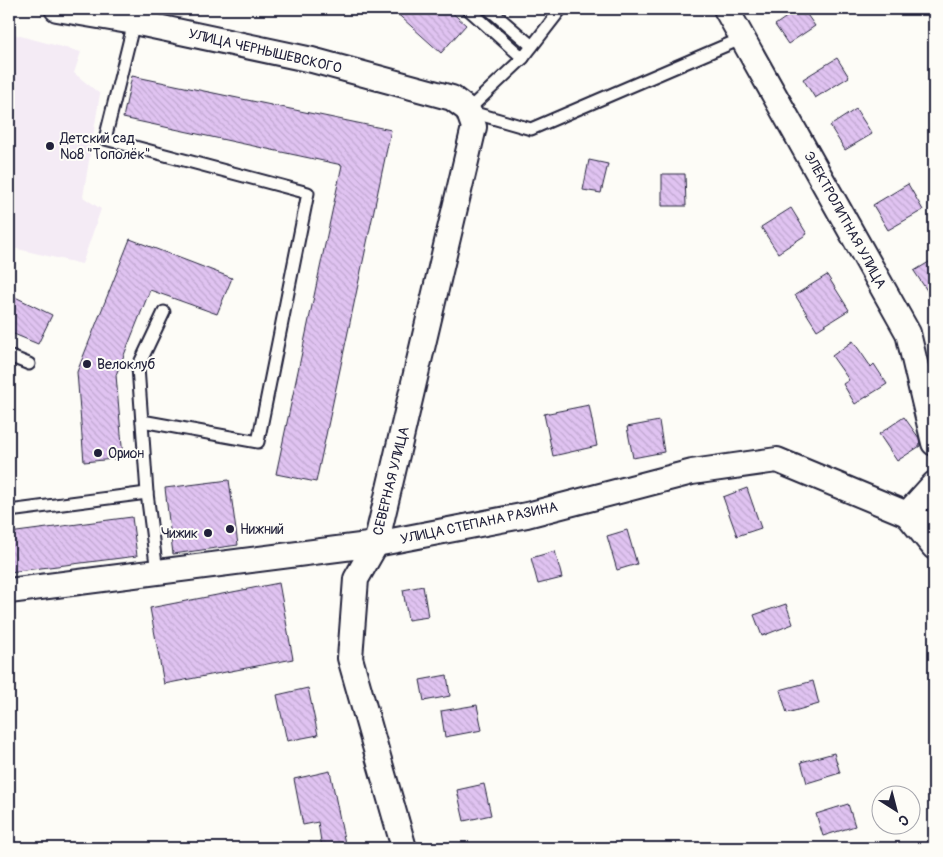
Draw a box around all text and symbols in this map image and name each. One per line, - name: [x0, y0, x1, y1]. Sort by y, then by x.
- street label: УЛИЦА ЧЕРНЫШЕВСКОГО: [187, 25, 343, 77]
- place label: Детский сад №8 "Тополёк": [59, 130, 151, 163]
- marker: Детский сад №8 "Тополёк": [44, 140, 56, 152]
- street label: ЭЛЕКТРОЛИТНАЯ УЛИЦА: [800, 149, 890, 291]
- place label: Велоклуб: [97, 356, 155, 373]
- marker: Велоклуб: [81, 358, 93, 370]
- street label: СЕВЕРНАЯ УЛИЦА: [369, 425, 413, 537]
- place label: Орион: [108, 445, 144, 462]
- marker: Орион: [92, 447, 104, 459]
- street label: УЛИЦА СТЕПАНА РАЗИНА: [399, 498, 559, 548]
- place label: Нижний: [240, 521, 284, 538]
- marker: Нижний: [224, 523, 236, 535]
- place label: Чижик: [161, 525, 198, 542]
- marker: Чижик: [202, 527, 214, 539]
- north arrow: [870, 784, 920, 834]
- text: С: [895, 811, 912, 830]

